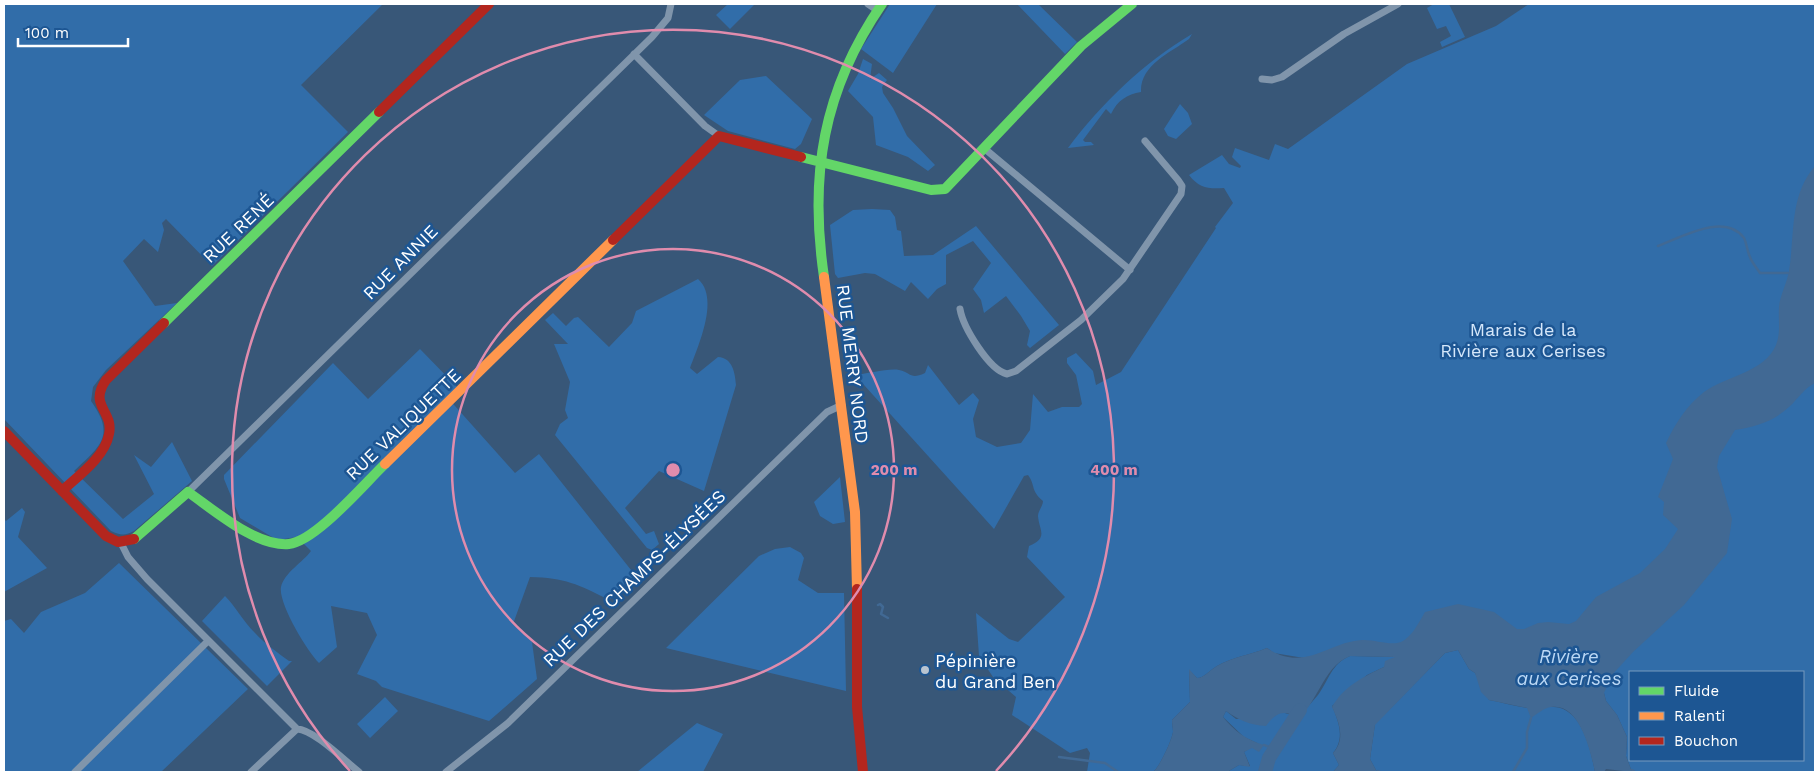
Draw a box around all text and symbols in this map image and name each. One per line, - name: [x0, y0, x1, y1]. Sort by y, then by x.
- scale bar: [18, 15, 128, 47]
- text: 100 m: [25, 24, 69, 42]
- street label: RUE RENÉ: [198, 189, 278, 267]
- street label: RUE ANNIE: [358, 220, 442, 304]
- street label: RUE MERRY NORD: [833, 283, 873, 445]
- park label: Marais de la Rivière aux Cerises: [1440, 319, 1606, 361]
- street label: RUE VALIQUETTE: [341, 364, 465, 484]
- centre of rings: [664, 461, 682, 479]
- text: 200 m: [871, 461, 917, 479]
- text: 400 m: [1090, 461, 1138, 479]
- street label: RUE DES CHAMPS-ÉLYSÉES: [539, 485, 729, 671]
- water label: Rivière aux Cerises: [1517, 645, 1622, 690]
- place label: Pépinière du Grand Ben: [935, 650, 1056, 692]
- marker: Pépinière du Grand Ben: [919, 664, 931, 676]
- legend: [1629, 671, 1804, 761]
- text: Fluide: [1674, 682, 1719, 700]
- text: Ralenti: [1674, 707, 1725, 725]
- text: Bouchon: [1674, 732, 1738, 750]

